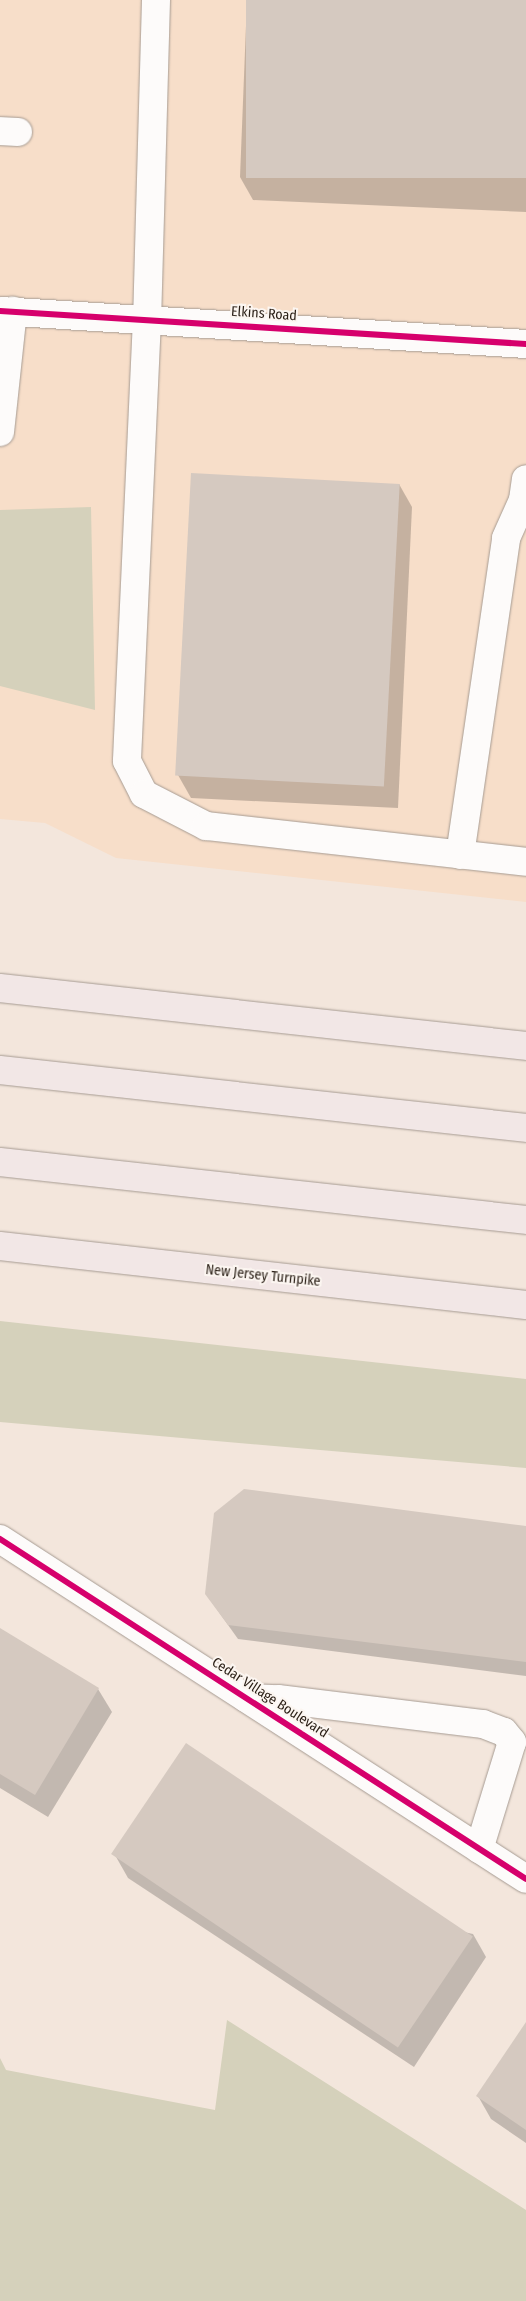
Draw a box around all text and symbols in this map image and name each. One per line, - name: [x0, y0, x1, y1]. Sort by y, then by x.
- street label: Elkins Road: [231, 303, 297, 325]
- street label: New Jersey Turnpike: [205, 1262, 321, 1290]
- street label: Cedar Village Boulevard: [209, 1654, 331, 1742]

